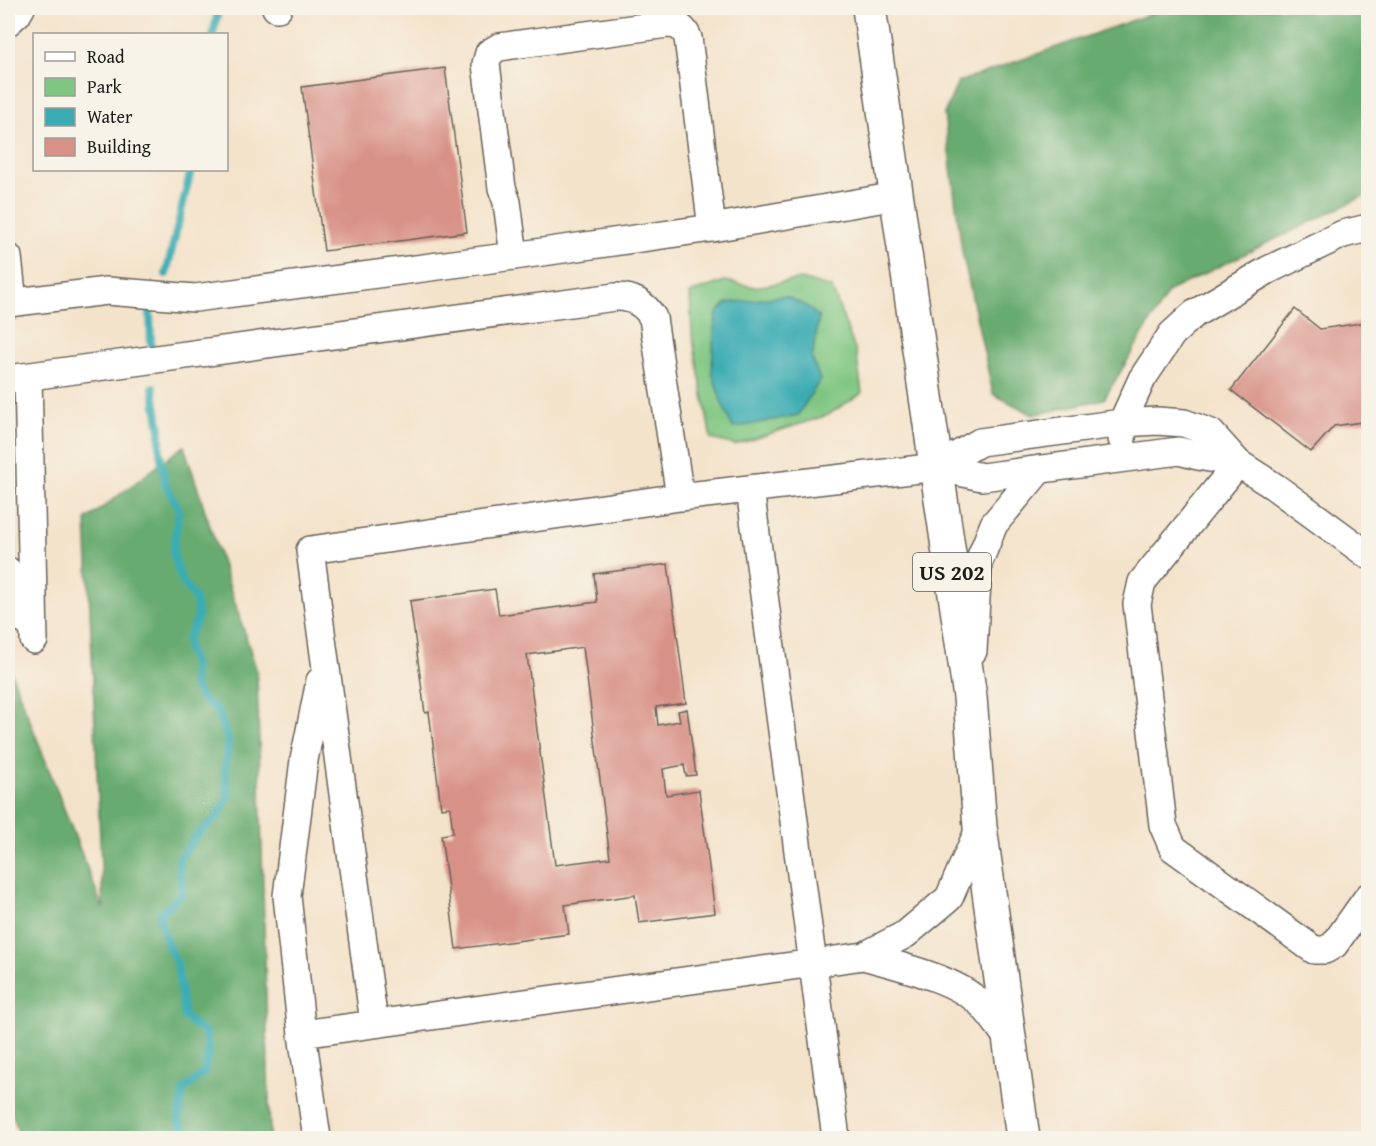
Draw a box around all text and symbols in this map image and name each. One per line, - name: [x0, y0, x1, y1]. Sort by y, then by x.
- legend: [33, 33, 228, 171]
- text: Road: [87, 43, 125, 70]
- text: Park: [87, 73, 123, 100]
- text: Water: [87, 103, 133, 130]
- text: Building: [87, 133, 151, 160]
- road number: US 202: [913, 553, 991, 591]

